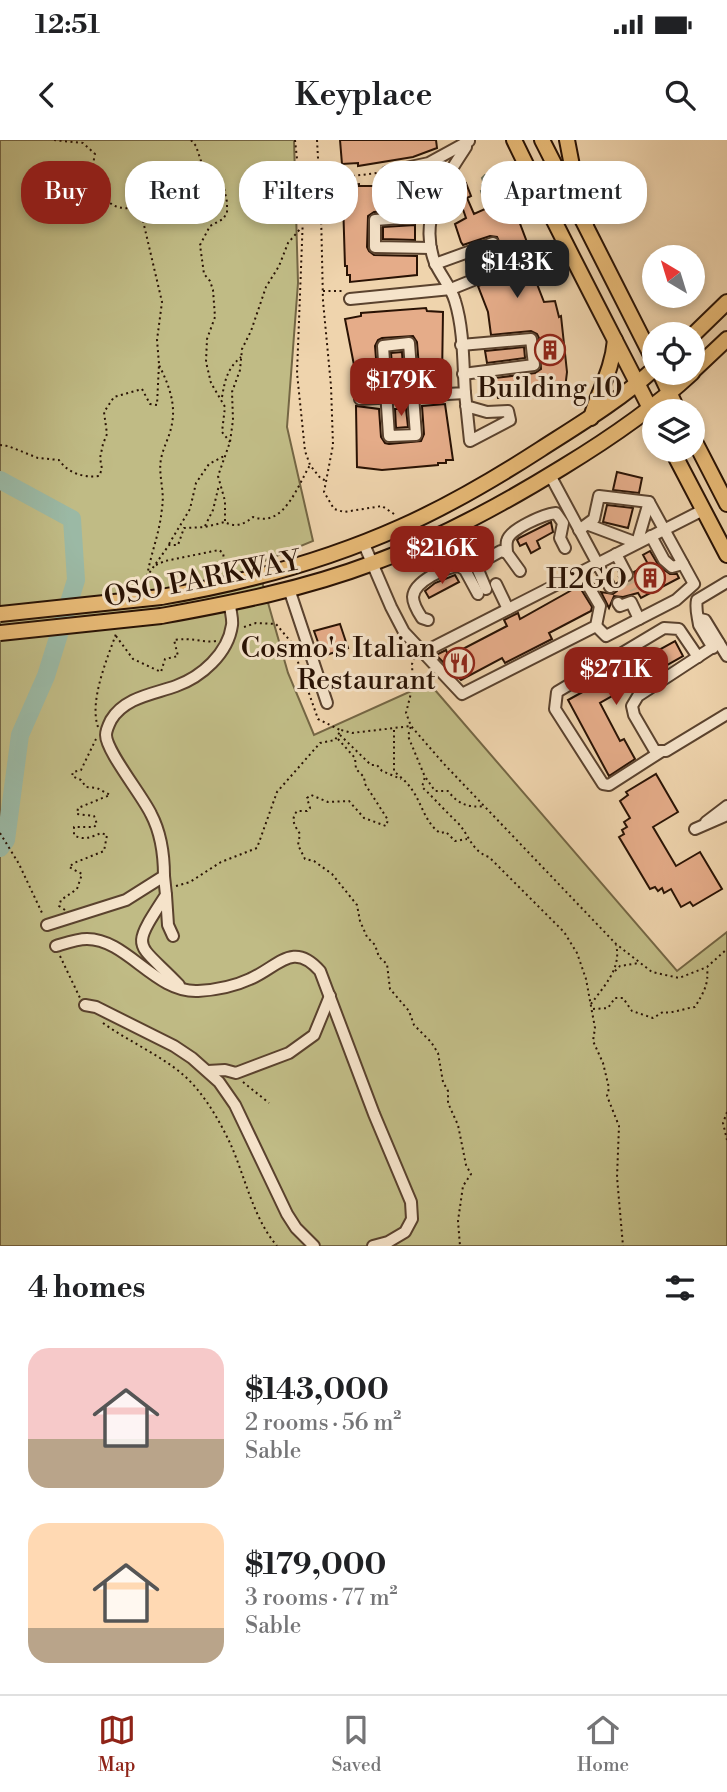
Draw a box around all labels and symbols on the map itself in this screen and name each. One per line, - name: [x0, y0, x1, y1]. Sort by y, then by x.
- pin: $143K: [468, 240, 566, 300]
- north arrow: [642, 245, 705, 308]
- building icon: Building 10: [533, 333, 567, 367]
- pin: $179K: [352, 358, 450, 418]
- place label: Building 10: [476, 371, 623, 406]
- pin: $216K: [393, 526, 491, 586]
- street label: OSO PARKWAY: [101, 543, 305, 616]
- building icon: H2GO: [633, 561, 667, 595]
- place label: H2GO: [546, 562, 627, 597]
- place label: Cosmo's Italian Restaurant: [241, 631, 436, 698]
- restaurant icon: Cosmo's Italian Restaurant: [442, 646, 476, 680]
- pin: $271K: [567, 648, 665, 707]

